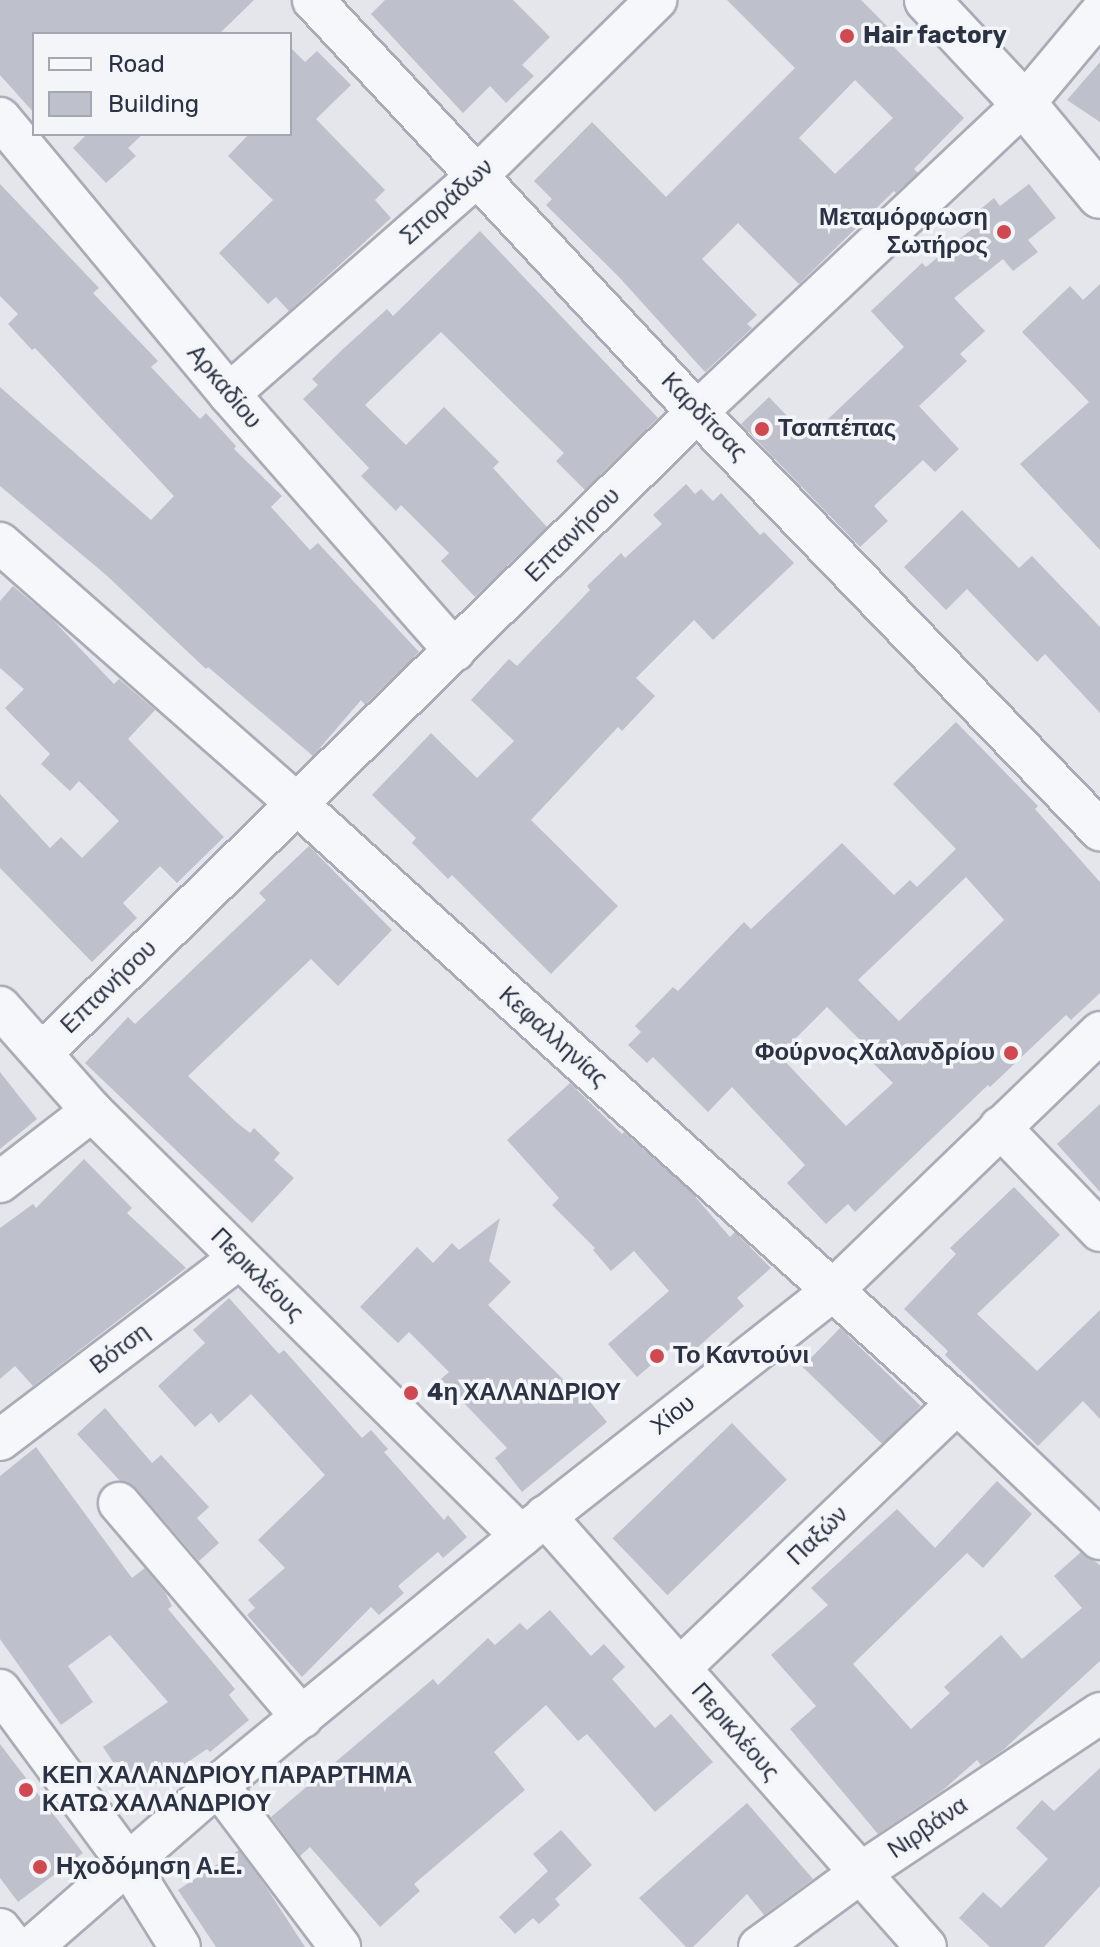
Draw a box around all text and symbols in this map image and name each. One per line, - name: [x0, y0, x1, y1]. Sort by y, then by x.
- place label: Hair factory: [863, 22, 1008, 50]
- marker: Hair factory: [838, 27, 856, 45]
- legend: [32, 32, 292, 136]
- text: Road: [108, 50, 165, 78]
- text: Building: [108, 90, 199, 118]
- street label: Σποράδων: [395, 153, 499, 251]
- place label: Μεταμόρφωση Σωτήρος: [819, 204, 988, 260]
- marker: Μεταμόρφωση Σωτήρος: [995, 223, 1013, 241]
- street label: Αρκαδίου: [181, 339, 267, 435]
- street label: Καρδίτσας: [655, 367, 753, 467]
- place label: Τσαπέπας: [778, 415, 896, 443]
- marker: Τσαπέπας: [753, 420, 771, 438]
- street label: Επτανήσου: [520, 482, 626, 588]
- street label: Επτανήσου: [55, 934, 163, 1040]
- street label: Κεφαλληνίας: [493, 981, 613, 1093]
- place label: ΦούρνοςΧαλανδρίου: [755, 1039, 995, 1067]
- marker: ΦούρνοςΧαλανδρίου: [1002, 1044, 1020, 1062]
- street label: Περικλέους: [204, 1222, 310, 1328]
- street label: Βότση: [85, 1318, 155, 1380]
- place label: Το Καντούνι: [673, 1342, 809, 1370]
- marker: Το Καντούνι: [648, 1347, 666, 1365]
- place label: 4η ΧΑΛΑΝΔΡΙΟΥ: [427, 1379, 621, 1407]
- marker: 4η ΧΑΛΑΝΔΡΙΟΥ: [402, 1384, 420, 1402]
- street label: Χίου: [645, 1389, 701, 1441]
- street label: Παξών: [782, 1500, 854, 1572]
- street label: Περικλέους: [685, 1677, 785, 1787]
- place label: ΚΕΠ ΧΑΛΑΝΔΡΙΟΥ ΠΑΡΑΡΤΗΜΑ ΚΑΤΩ ΧΑΛΑΝΔΡΙΟΥ: [42, 1762, 412, 1818]
- marker: ΚΕΠ ΧΑΛΑΝΔΡΙΟΥ ΠΑΡΑΡΤΗΜΑ ΚΑΤΩ ΧΑΛΑΝΔΡΙΟΥ: [17, 1781, 35, 1799]
- street label: Νιρβάνα: [883, 1791, 973, 1865]
- place label: Ηχοδόμηση Α.Ε.: [56, 1853, 243, 1881]
- marker: Ηχοδόμηση Α.Ε.: [31, 1858, 49, 1876]

